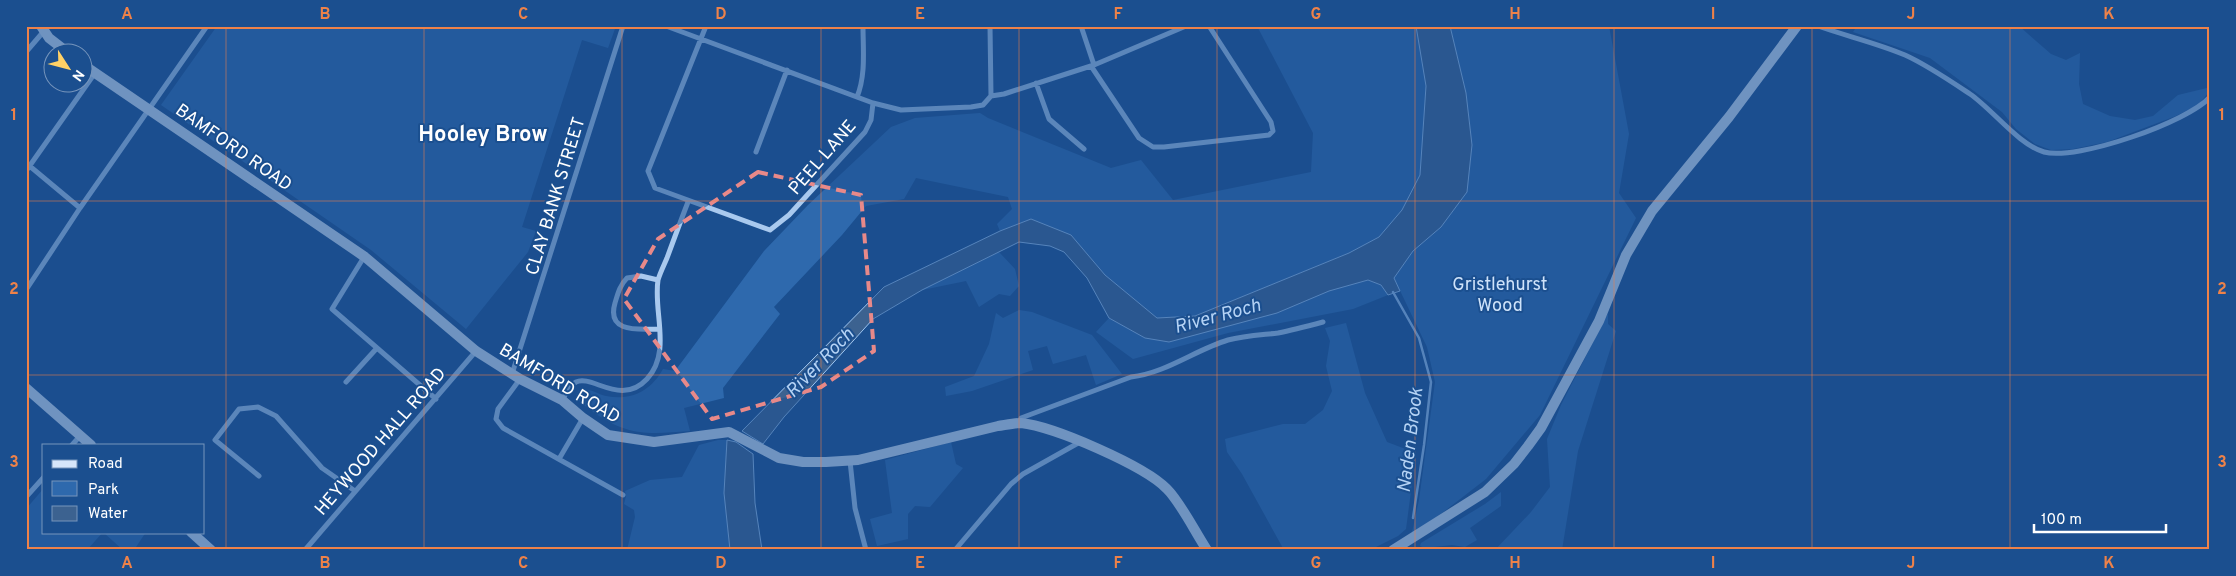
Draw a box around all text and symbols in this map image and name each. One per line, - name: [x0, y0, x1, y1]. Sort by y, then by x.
- text: A: [121, 5, 133, 25]
- text: B: [319, 5, 331, 25]
- text: C: [518, 5, 528, 25]
- text: D: [715, 5, 727, 25]
- text: E: [915, 5, 925, 25]
- text: F: [1113, 5, 1123, 25]
- text: G: [1311, 5, 1321, 25]
- text: H: [1509, 5, 1521, 25]
- text: I: [1711, 5, 1715, 25]
- text: J: [1907, 5, 1915, 25]
- text: K: [2103, 5, 2115, 25]
- north arrow: [42, 42, 92, 92]
- text: N: [67, 66, 87, 84]
- street label: BAMFORD ROAD: [170, 99, 296, 197]
- text: 1: [11, 106, 17, 126]
- text: 1: [2219, 106, 2225, 126]
- street label: CLAY BANK STREET: [521, 115, 591, 278]
- street label: PEEL LANE: [784, 116, 862, 200]
- district label: Hooley Brow: [418, 122, 548, 149]
- park label: Gristlehurst Wood: [1452, 274, 1548, 318]
- text: 2: [9, 280, 19, 300]
- text: 2: [2217, 280, 2227, 300]
- water label: River Roch: [1172, 294, 1264, 340]
- water label: River Roch: [781, 323, 860, 404]
- street label: BAMFORD ROAD: [494, 339, 624, 430]
- street label: HEYWOOD HALL ROAD: [310, 363, 452, 521]
- water label: Naden Brook: [1393, 386, 1429, 494]
- legend: [42, 444, 205, 534]
- text: 3: [9, 453, 19, 473]
- text: 3: [2217, 453, 2227, 473]
- text: Road: [88, 455, 123, 474]
- text: Park: [88, 481, 119, 500]
- scale bar: [2034, 501, 2166, 533]
- text: Water: [88, 505, 128, 524]
- text: 100 m: [2041, 511, 2082, 530]
- text: A: [121, 554, 133, 574]
- text: B: [319, 554, 331, 574]
- text: C: [518, 554, 528, 574]
- text: D: [715, 554, 727, 574]
- text: E: [915, 554, 925, 574]
- text: F: [1113, 554, 1123, 574]
- text: G: [1311, 554, 1321, 574]
- text: H: [1509, 554, 1521, 574]
- text: I: [1711, 554, 1715, 574]
- text: J: [1907, 554, 1915, 574]
- text: K: [2103, 554, 2115, 574]

